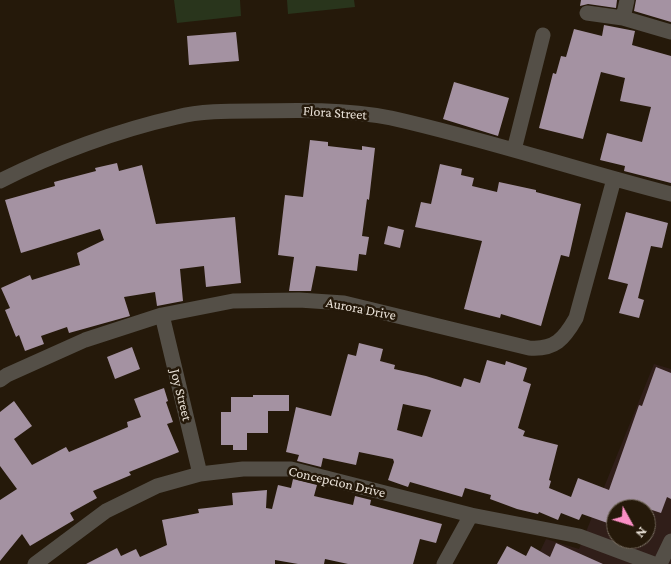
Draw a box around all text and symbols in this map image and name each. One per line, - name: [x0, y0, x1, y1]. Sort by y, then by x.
- street label: Flora Street: [302, 102, 368, 124]
- street label: Aurora Drive: [324, 294, 398, 324]
- street label: Joy Street: [166, 367, 196, 423]
- street label: Concepcion Drive: [287, 463, 387, 501]
- north arrow: [606, 499, 656, 549]
- text: N: [633, 524, 651, 542]

